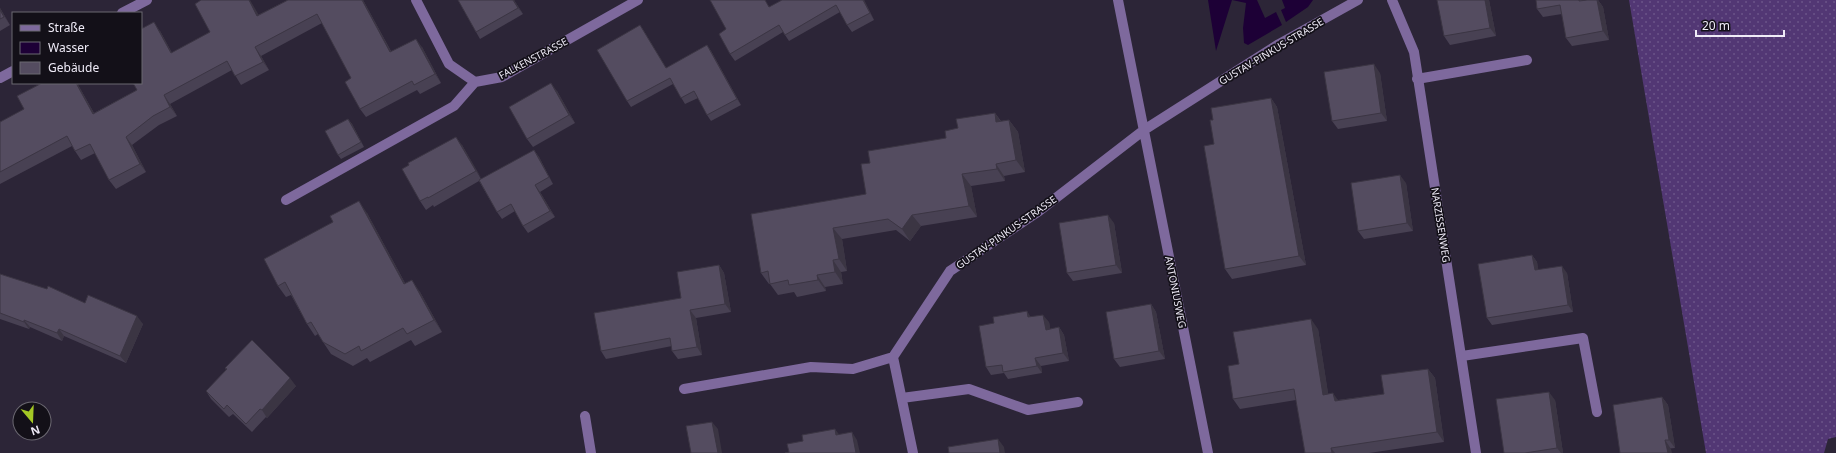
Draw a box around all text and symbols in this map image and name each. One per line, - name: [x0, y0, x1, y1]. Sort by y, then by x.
- legend: [12, 12, 142, 84]
- scale bar: [1696, 12, 1784, 38]
- street label: GUSTAV-PINKUS-STRASSE: [1216, 14, 1326, 88]
- text: 20 m: [1702, 17, 1730, 34]
- text: Straße: [48, 19, 85, 36]
- street label: FALKENSTRASSE: [496, 34, 570, 82]
- text: Wasser: [48, 39, 89, 56]
- text: Gebäude: [48, 59, 99, 76]
- street label: NARZISSENWEG: [1428, 187, 1454, 263]
- street label: GUSTAV-PINKUS-STRASSE: [953, 192, 1059, 272]
- street label: ANTONIUSWEG: [1162, 255, 1190, 329]
- north arrow: [12, 401, 52, 441]
- text: N: [29, 422, 42, 439]

